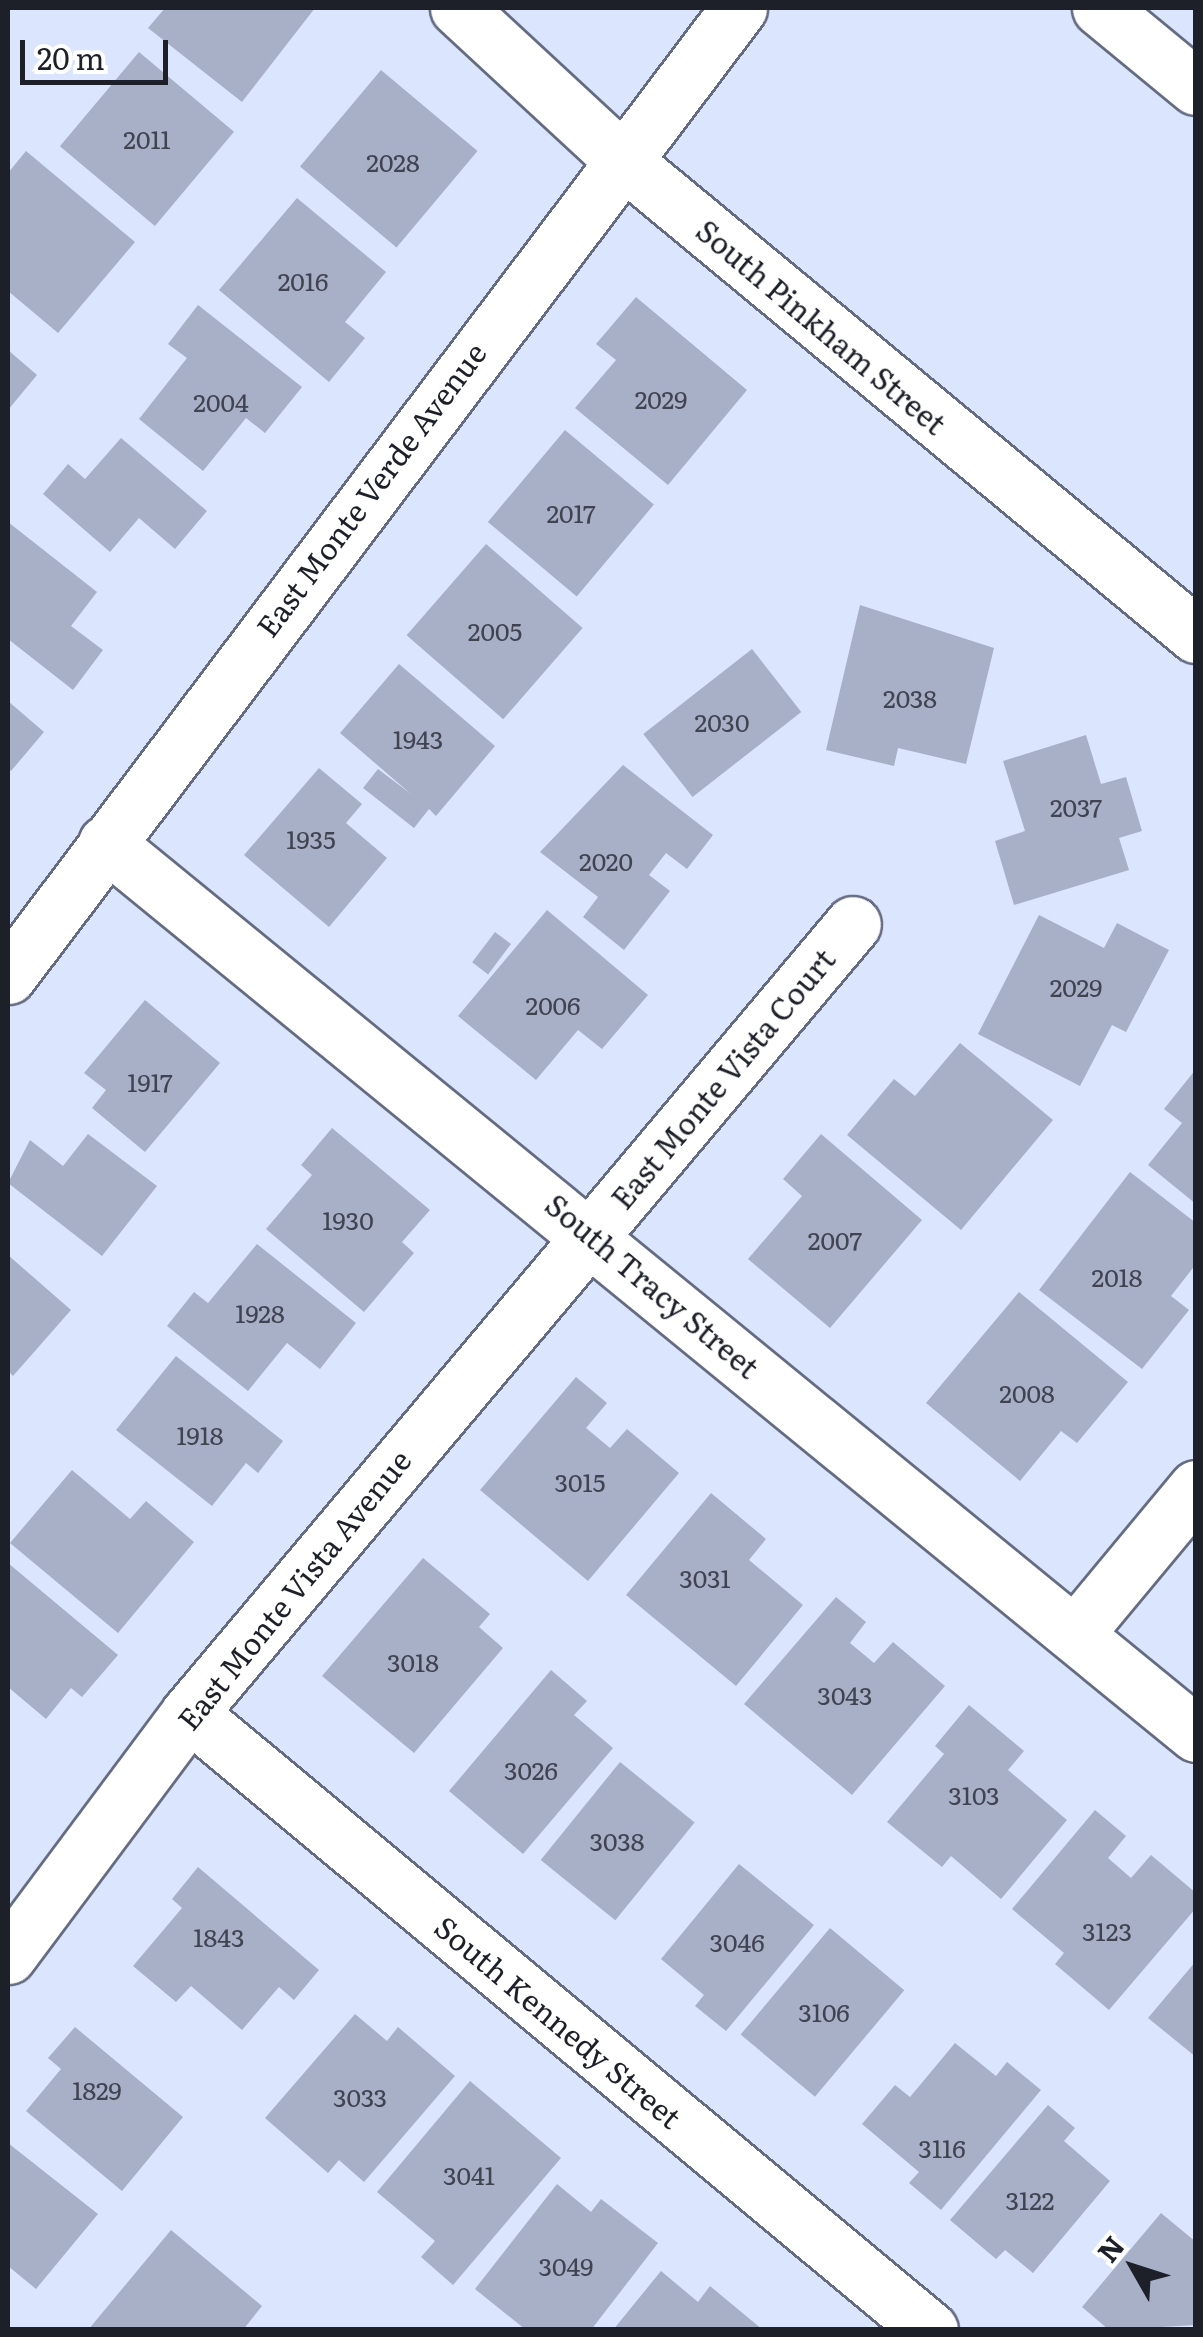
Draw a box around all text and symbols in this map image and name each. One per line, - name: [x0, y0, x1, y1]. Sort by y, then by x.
- scale bar: [25, 20, 172, 82]
- text: 20 m: [37, 35, 105, 79]
- house number: 2011: [123, 124, 171, 154]
- house number: 2028: [366, 147, 420, 177]
- street label: South Pinkham Street: [690, 211, 954, 441]
- house number: 2016: [278, 266, 328, 296]
- street label: East Monte Verde Avenue: [248, 335, 492, 643]
- house number: 2029: [635, 384, 687, 414]
- house number: 2004: [193, 387, 249, 417]
- house number: 2017: [546, 498, 596, 528]
- house number: 2005: [468, 616, 522, 646]
- house number: 2038: [883, 683, 937, 713]
- house number: 2030: [695, 707, 749, 737]
- house number: 1943: [393, 724, 443, 754]
- house number: 2037: [1050, 792, 1102, 822]
- house number: 1935: [286, 824, 336, 854]
- house number: 2020: [579, 846, 633, 876]
- street label: East Monte Vista Court: [603, 941, 841, 1215]
- house number: 2029: [1050, 972, 1102, 1002]
- house number: 2006: [526, 990, 580, 1020]
- house number: 1917: [127, 1067, 173, 1097]
- street label: South Tracy Street: [539, 1185, 767, 1385]
- house number: 1930: [322, 1205, 374, 1235]
- house number: 2007: [808, 1225, 862, 1255]
- house number: 2018: [1091, 1262, 1143, 1292]
- house number: 1928: [235, 1298, 285, 1328]
- house number: 2008: [999, 1378, 1055, 1408]
- house number: 1918: [176, 1420, 224, 1450]
- street label: East Monte Vista Avenue: [169, 1442, 417, 1736]
- house number: 3015: [555, 1467, 605, 1497]
- house number: 3031: [679, 1563, 731, 1593]
- house number: 3018: [387, 1647, 439, 1677]
- house number: 3043: [817, 1680, 873, 1710]
- house number: 3026: [504, 1755, 558, 1785]
- house number: 3103: [948, 1780, 1000, 1810]
- house number: 3038: [590, 1826, 644, 1856]
- street label: South Kennedy Street: [429, 1908, 689, 2134]
- house number: 3123: [1082, 1916, 1132, 1946]
- house number: 1843: [193, 1922, 245, 1952]
- house number: 3046: [709, 1927, 765, 1957]
- house number: 3106: [798, 1997, 850, 2027]
- house number: 1829: [72, 2075, 122, 2105]
- house number: 3033: [333, 2082, 387, 2112]
- house number: 3116: [918, 2133, 966, 2163]
- house number: 3041: [443, 2160, 495, 2190]
- house number: 3122: [1005, 2185, 1055, 2215]
- north arrow: [1083, 2217, 1183, 2317]
- text: N: [1086, 2226, 1133, 2270]
- house number: 3049: [539, 2251, 593, 2281]

